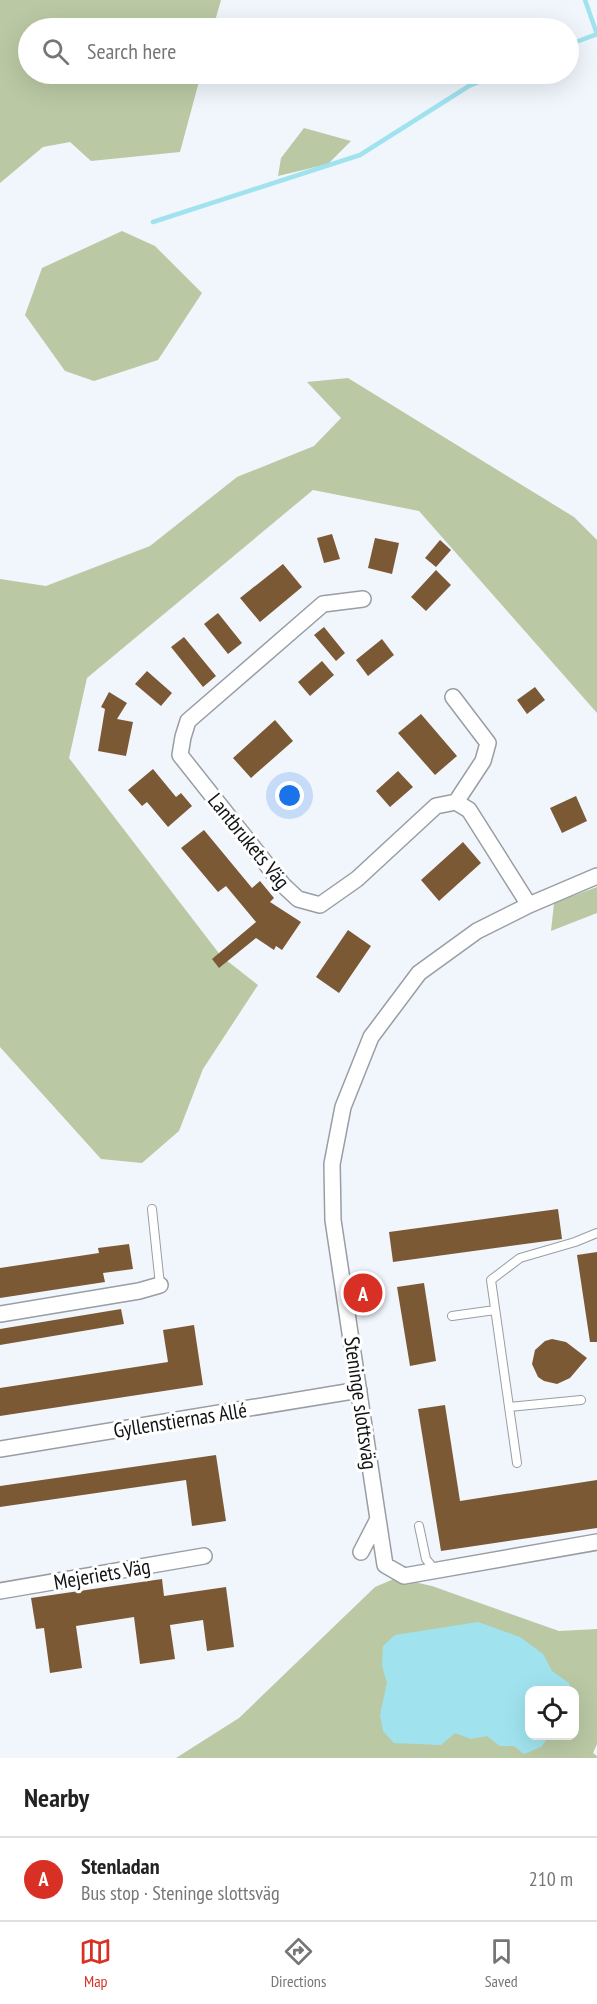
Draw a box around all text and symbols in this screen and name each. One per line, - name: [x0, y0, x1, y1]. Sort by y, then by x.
- search box: [18, 18, 579, 84]
- icon: search: [39, 35, 72, 68]
- text: Search here: [87, 37, 176, 65]
- your location: [275, 781, 304, 810]
- street label: Lantbrukets Väg: [202, 788, 296, 894]
- pin: A: [344, 1270, 382, 1316]
- street label: Steninge slottsväg: [338, 1335, 384, 1471]
- street label: Gyllenstiernas Allé: [111, 1396, 249, 1444]
- street label: Mejeriets Väg: [52, 1552, 152, 1596]
- map controls: [525, 1686, 579, 1740]
- button: locate: [525, 1686, 579, 1740]
- text: Nearby: [24, 1781, 89, 1814]
- text: Stenladan: [81, 1852, 160, 1880]
- text: A: [38, 1866, 49, 1892]
- text: 210 m: [529, 1866, 573, 1892]
- text: Bus stop · Steninge slottsväg: [81, 1880, 280, 1906]
- tab: Map: [79, 1935, 112, 1991]
- tab: Directions: [271, 1935, 326, 1991]
- tab: Saved: [485, 1935, 518, 1991]

